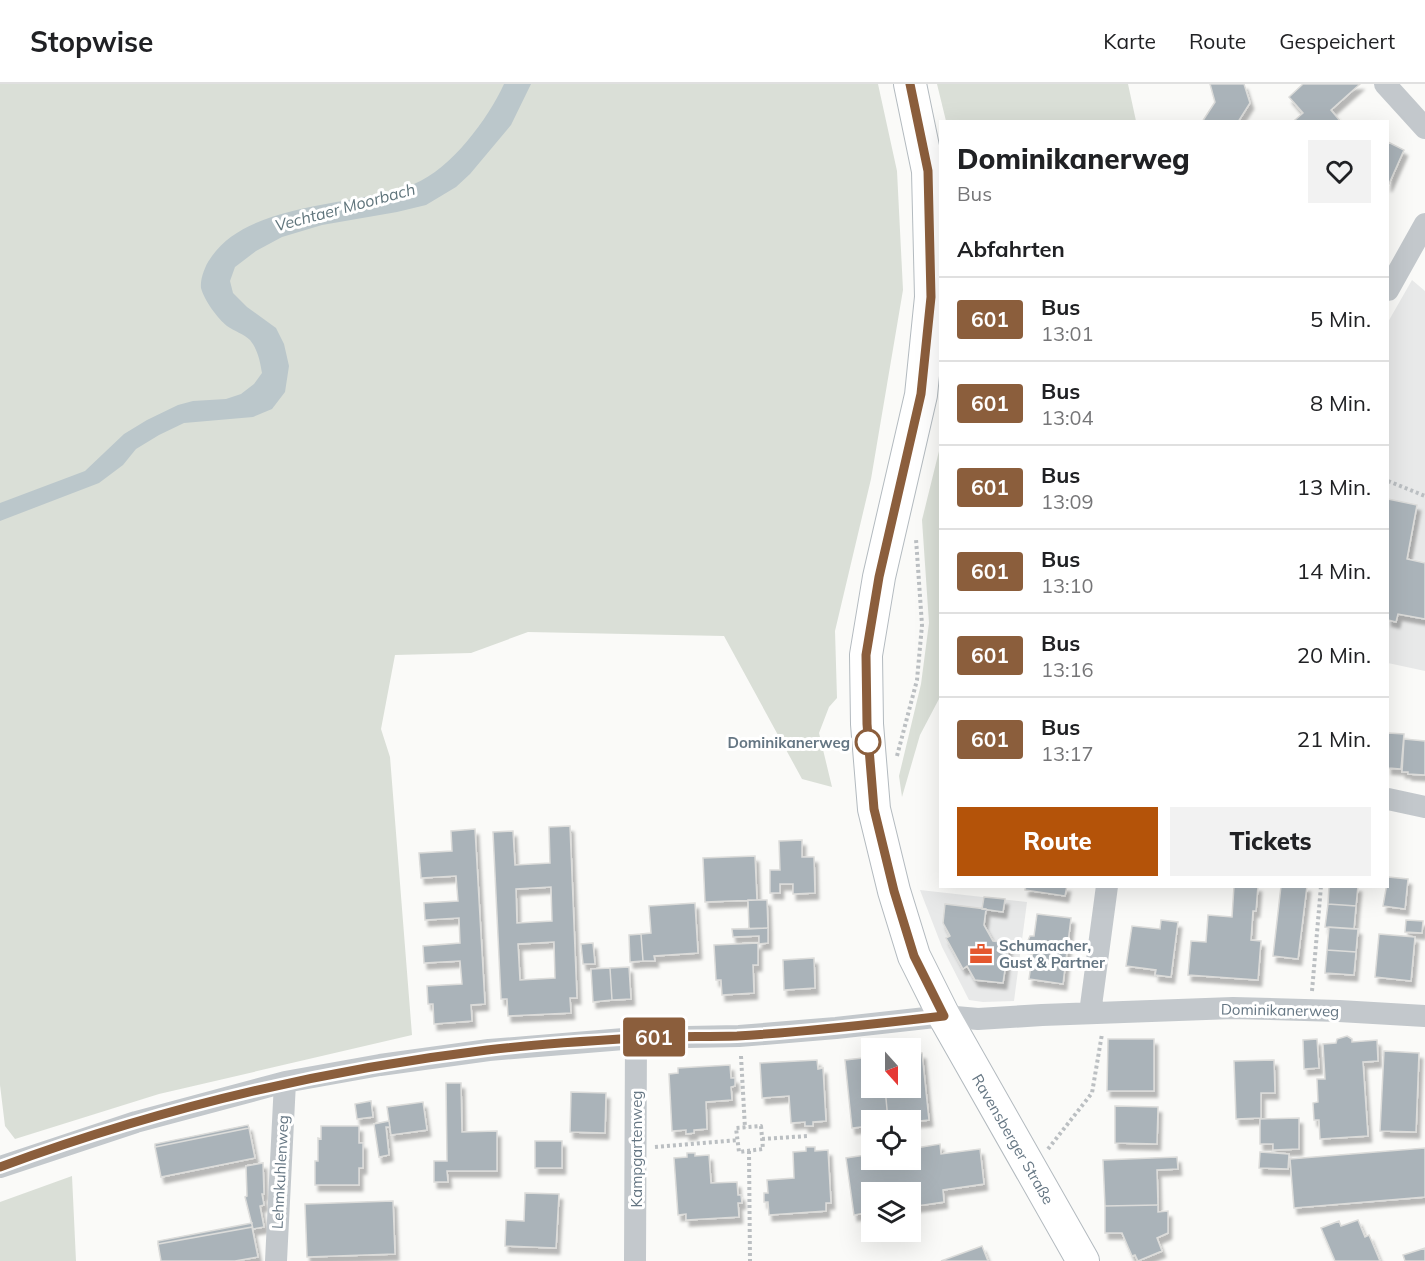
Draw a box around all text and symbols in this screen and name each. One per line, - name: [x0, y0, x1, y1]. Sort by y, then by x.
- text: Stopwise: [30, 24, 153, 59]
- text: Karte: [1103, 28, 1156, 54]
- text: Route: [1189, 28, 1246, 54]
- text: Gespeichert: [1279, 28, 1395, 54]
- button: heart: [1308, 140, 1371, 203]
- text: Dominikanerweg: [957, 141, 1190, 176]
- water label: Vechtaer Moorbach: [273, 179, 417, 235]
- text: Bus: [957, 181, 992, 206]
- text: Abfahrten: [957, 235, 1065, 263]
- text: Bus: [1041, 293, 1080, 321]
- text: 5 Min.: [1310, 305, 1371, 333]
- text: 601: [971, 306, 1009, 332]
- text: 13:01: [1041, 321, 1094, 346]
- text: Bus: [1041, 377, 1080, 405]
- text: 8 Min.: [1310, 389, 1371, 417]
- text: 601: [971, 390, 1009, 416]
- text: 13:04: [1041, 405, 1094, 430]
- text: Bus: [1041, 461, 1080, 489]
- text: 13 Min.: [1297, 473, 1371, 501]
- text: 601: [971, 474, 1009, 500]
- text: 13:09: [1041, 489, 1094, 514]
- text: Bus: [1041, 545, 1080, 573]
- text: 14 Min.: [1297, 557, 1371, 585]
- text: 601: [971, 558, 1009, 584]
- text: 13:10: [1041, 573, 1094, 598]
- text: Bus: [1041, 629, 1080, 657]
- text: 20 Min.: [1297, 641, 1371, 669]
- text: 601: [971, 642, 1009, 668]
- text: 13:16: [1041, 657, 1094, 682]
- text: Bus: [1041, 713, 1080, 741]
- text: 21 Min.: [1297, 725, 1371, 753]
- text: 601: [971, 726, 1009, 752]
- marker: Dominikanerweg: [855, 729, 881, 755]
- place label: Dominikanerweg: [728, 733, 850, 752]
- text: 13:17: [1041, 741, 1094, 766]
- button: Route: [957, 807, 1158, 876]
- button: Tickets: [1170, 807, 1371, 876]
- place label: Schumacher, Gust & Partner: [999, 936, 1105, 972]
- office icon: Schumacher, Gust & Partner: [968, 941, 994, 967]
- street label: Dominikanerweg: [1221, 999, 1339, 1021]
- line badge: 601: [620, 1018, 688, 1056]
- text: 601: [635, 1024, 673, 1050]
- north arrow: [861, 1038, 921, 1098]
- map controls: [861, 1038, 921, 1242]
- street label: Ravensberger Straße: [968, 1071, 1058, 1207]
- street label: Kampgartenweg: [627, 1091, 646, 1207]
- button: locate: [861, 1110, 921, 1170]
- street label: Lehmkuhlenweg: [268, 1115, 292, 1229]
- button: layers: [861, 1182, 921, 1242]

